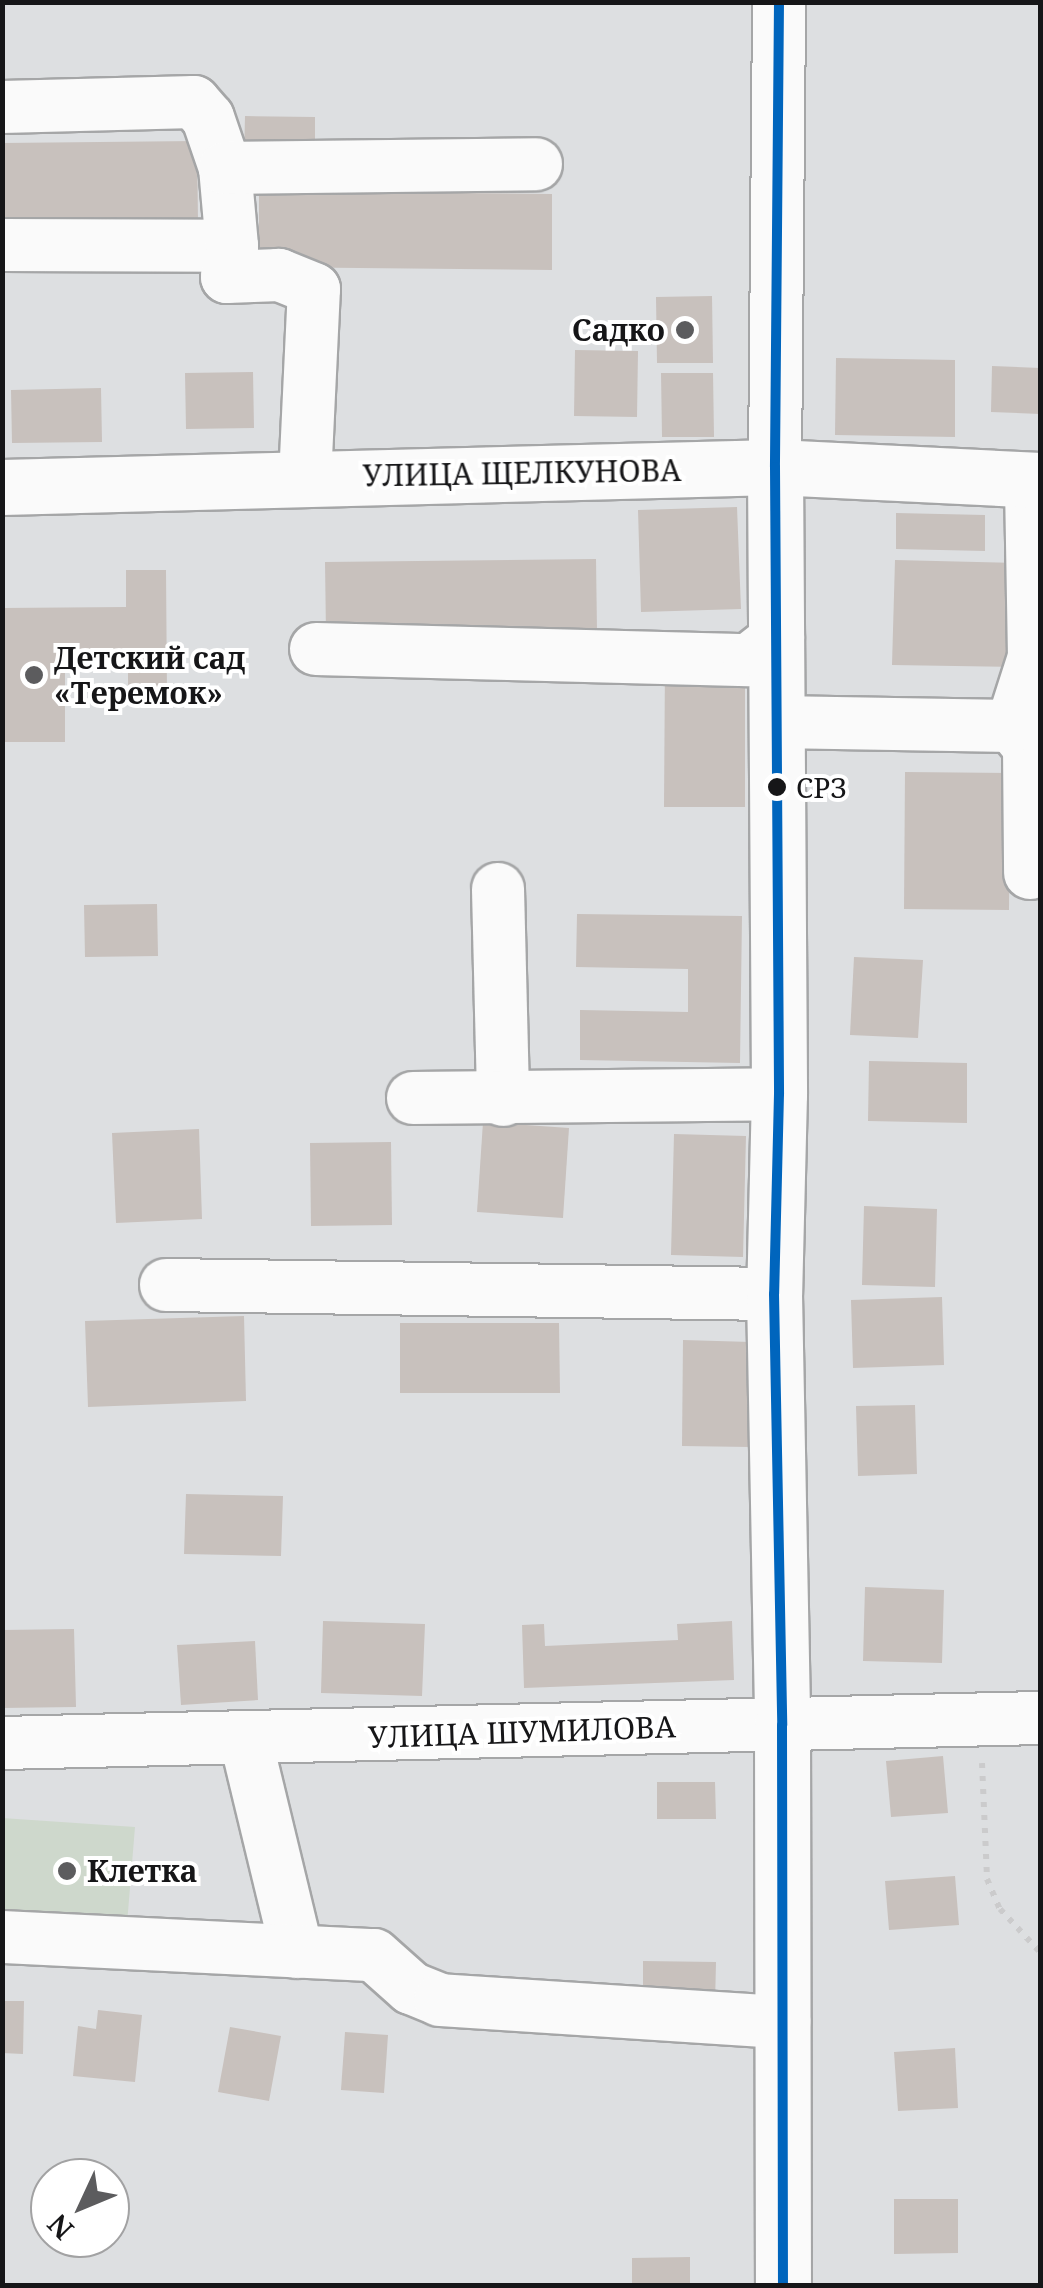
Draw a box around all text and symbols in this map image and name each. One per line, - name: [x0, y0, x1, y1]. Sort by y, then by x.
- place label: Садко: [572, 312, 665, 348]
- marker: Садко: [674, 319, 696, 341]
- street label: УЛИЦА ЩЕЛКУНОВА: [362, 452, 682, 494]
- place label: Детский сад «Теремок»: [54, 640, 245, 710]
- marker: Детский сад «Теремок»: [23, 664, 45, 686]
- place label: СРЗ: [796, 770, 847, 804]
- marker: СРЗ: [767, 777, 787, 797]
- street label: УЛИЦА ШУМИЛОВА: [368, 1709, 676, 1755]
- place label: Клетка: [87, 1853, 198, 1889]
- marker: Клетка: [56, 1860, 78, 1882]
- north arrow: [30, 2158, 130, 2258]
- text: N: [39, 2206, 81, 2249]

